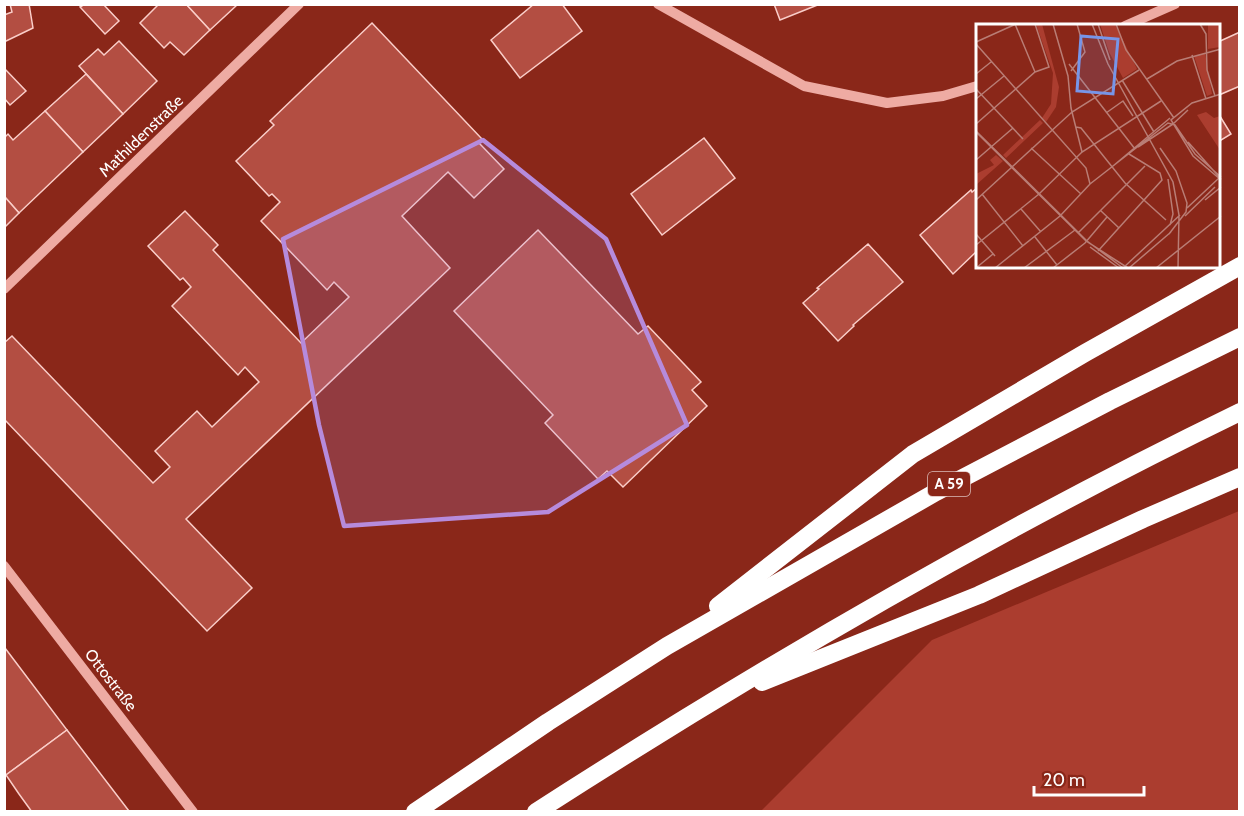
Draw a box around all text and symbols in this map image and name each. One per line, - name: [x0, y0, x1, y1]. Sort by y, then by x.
- inset map: [976, 24, 1220, 268]
- street label: Mathildenstraße: [95, 91, 187, 181]
- road number: A 59: [928, 472, 970, 496]
- street label: Ottostraße: [81, 645, 141, 715]
- scale bar: [1034, 759, 1144, 797]
- text: 20 m: [1043, 769, 1085, 791]

